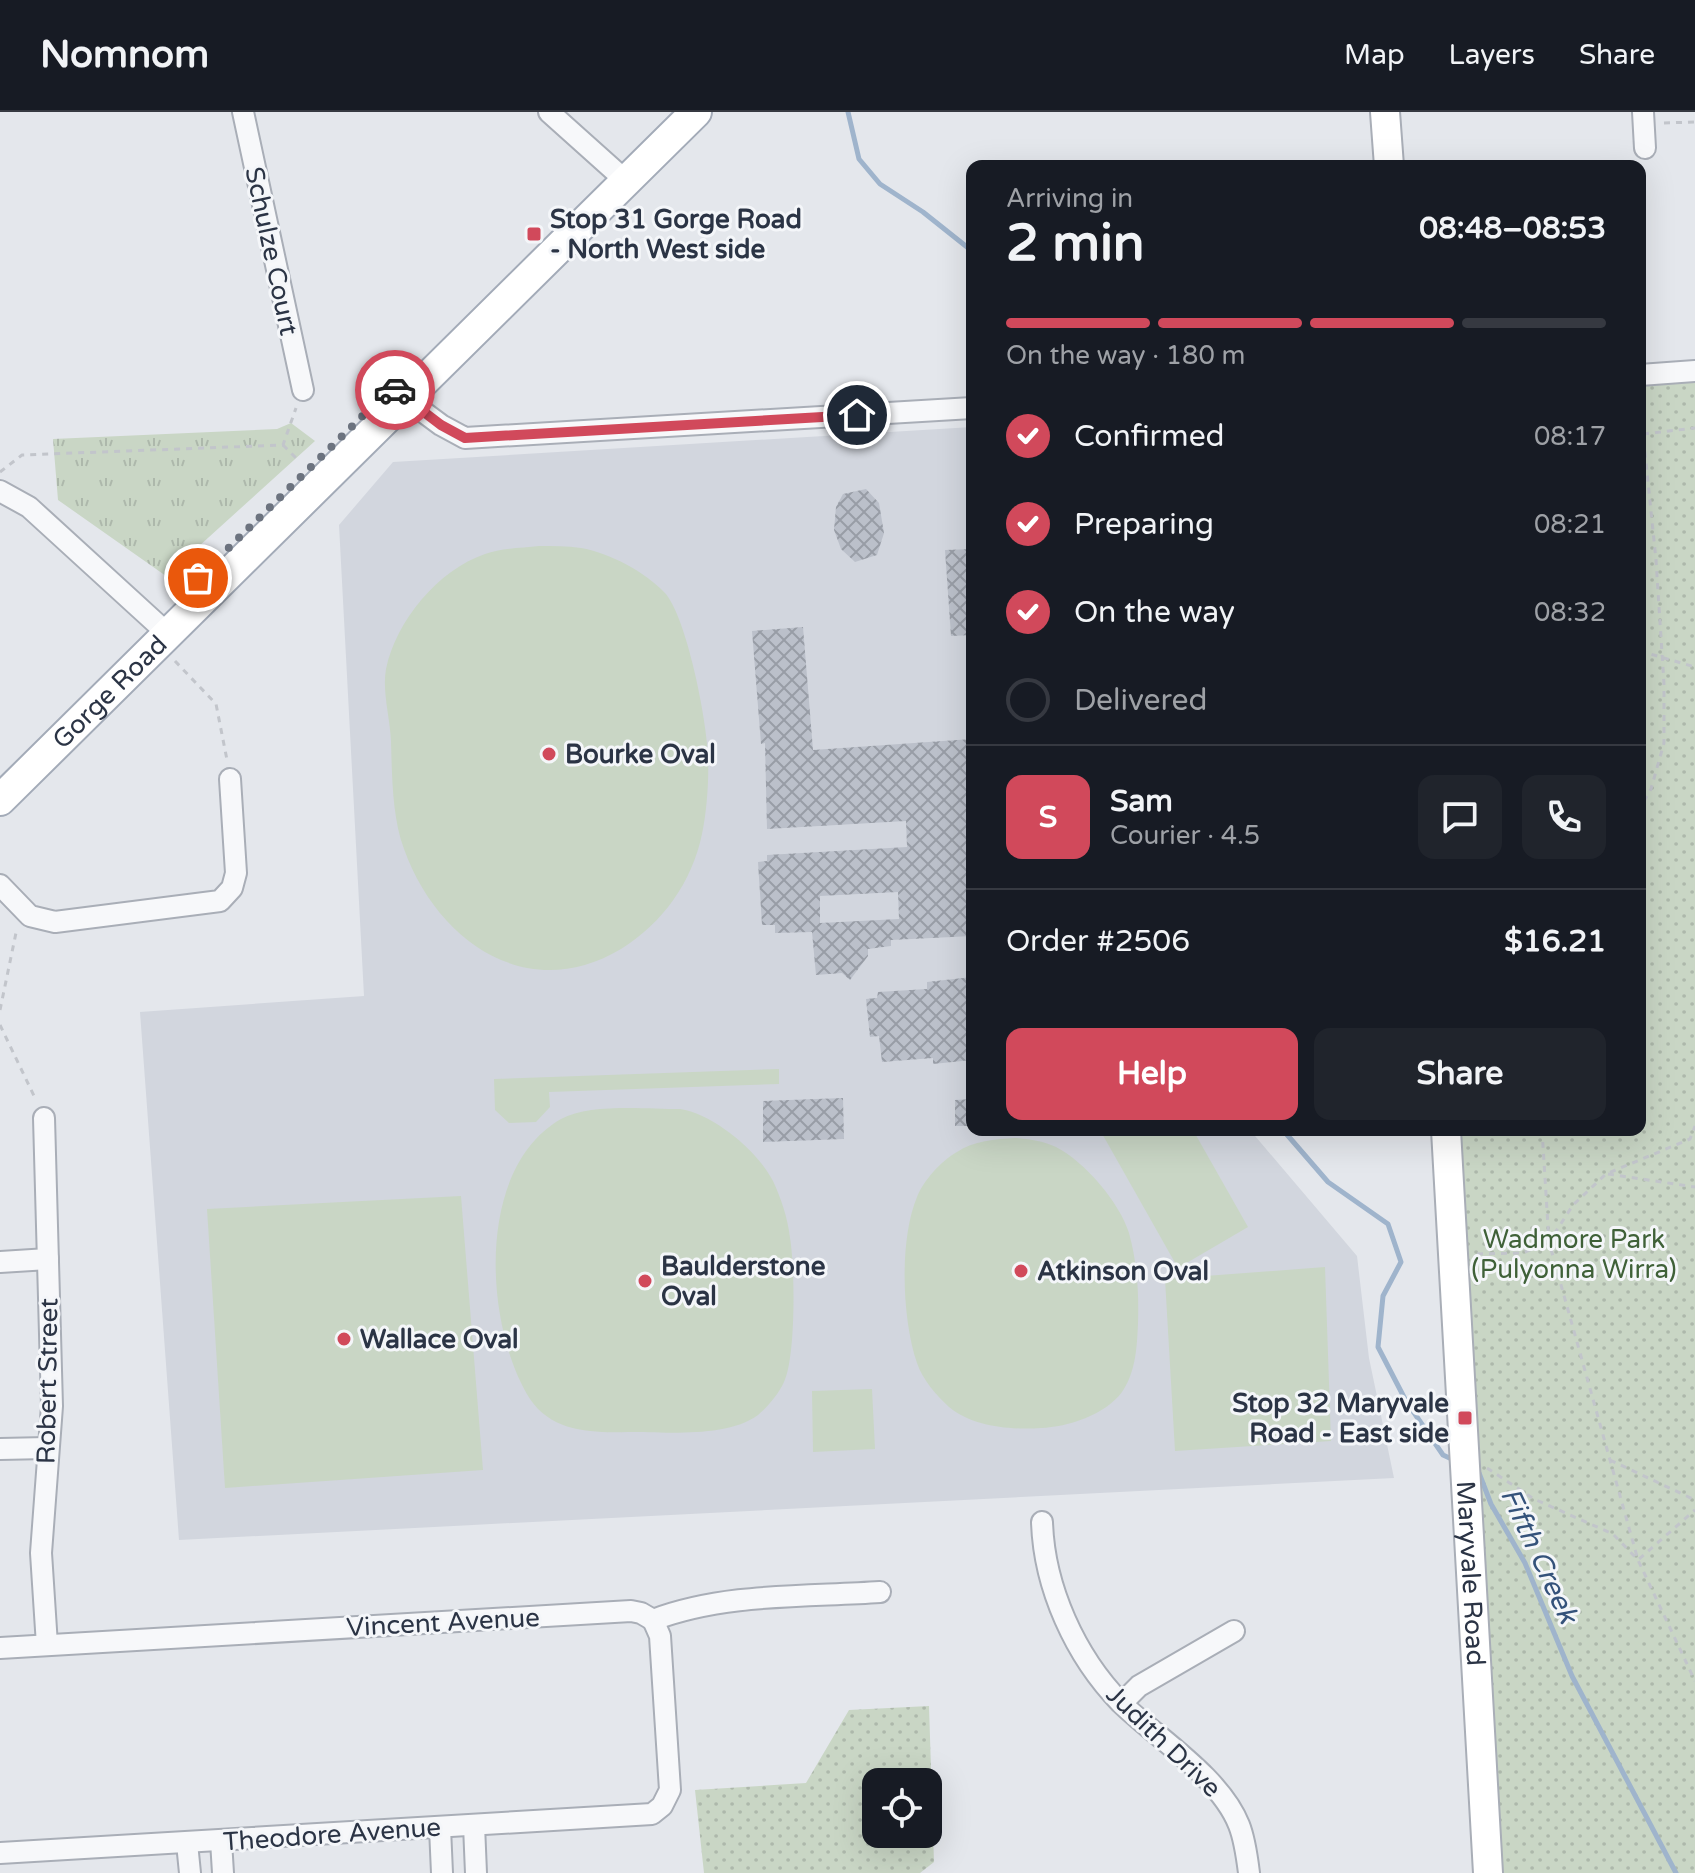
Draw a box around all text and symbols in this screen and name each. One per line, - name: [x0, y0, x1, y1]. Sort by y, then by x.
- text: Nomnom: [40, 32, 209, 78]
- text: Map: [1344, 38, 1405, 72]
- text: Layers: [1449, 38, 1535, 72]
- text: Share: [1579, 38, 1655, 72]
- street label: Schulze Court: [239, 164, 305, 338]
- text: Arriving in: [1006, 183, 1133, 214]
- place label: Stop 31 Gorge Road - North West side: [550, 204, 802, 265]
- text: 08:48–08:53: [1419, 210, 1606, 247]
- text: 2 min: [1006, 212, 1145, 275]
- marker: Stop 31 Gorge Road - North West side: [525, 225, 543, 243]
- text: On the way · 180 m: [1006, 340, 1245, 371]
- courier: [355, 350, 435, 430]
- icon: car: [373, 368, 417, 412]
- pin: [823, 381, 891, 449]
- icon: home: [835, 393, 879, 437]
- icon: check: [1006, 414, 1050, 458]
- text: Confirmed: [1074, 418, 1225, 455]
- text: 08:17: [1534, 421, 1606, 452]
- icon: check: [1006, 502, 1050, 546]
- text: Preparing: [1074, 506, 1214, 543]
- text: 08:21: [1534, 509, 1606, 540]
- pin: [164, 544, 232, 612]
- icon: bag: [176, 556, 220, 600]
- icon: check: [1006, 590, 1050, 634]
- text: On the way: [1074, 594, 1235, 631]
- text: 08:32: [1534, 597, 1606, 628]
- street label: Gorge Road: [46, 629, 174, 755]
- text: Delivered: [1074, 682, 1208, 719]
- place label: Bourke Oval: [565, 739, 716, 770]
- marker: Bourke Oval: [540, 745, 558, 763]
- button: chat: [1418, 775, 1502, 859]
- button: phone: [1522, 775, 1606, 859]
- text: Sam: [1110, 783, 1173, 820]
- text: S: [1039, 799, 1057, 836]
- text: Courier · 4.5: [1110, 820, 1260, 851]
- text: Order #2506: [1006, 923, 1190, 960]
- text: $16.21: [1504, 923, 1606, 960]
- button: Help: [1006, 1028, 1298, 1120]
- button: Share: [1314, 1028, 1606, 1120]
- park label: Wadmore Park (Pulyonna Wirra): [1471, 1224, 1677, 1285]
- place label: Baulderstone Oval: [661, 1251, 826, 1312]
- place label: Atkinson Oval: [1037, 1256, 1209, 1287]
- marker: Atkinson Oval: [1012, 1262, 1030, 1280]
- marker: Baulderstone Oval: [636, 1272, 654, 1290]
- street label: Robert Street: [31, 1297, 64, 1464]
- place label: Wallace Oval: [360, 1324, 518, 1355]
- marker: Wallace Oval: [335, 1330, 353, 1348]
- place label: Stop 32 Maryvale Road - East side: [1232, 1388, 1449, 1449]
- marker: Stop 32 Maryvale Road - East side: [1456, 1409, 1474, 1427]
- street label: Maryvale Road: [1450, 1480, 1491, 1667]
- water label: Fifth Creek: [1493, 1482, 1586, 1630]
- street label: Vincent Avenue: [345, 1602, 541, 1643]
- street label: Judith Drive: [1100, 1679, 1227, 1804]
- map controls: [862, 1768, 942, 1848]
- button: locate: [862, 1768, 942, 1848]
- street label: Theodore Avenue: [222, 1811, 442, 1858]

